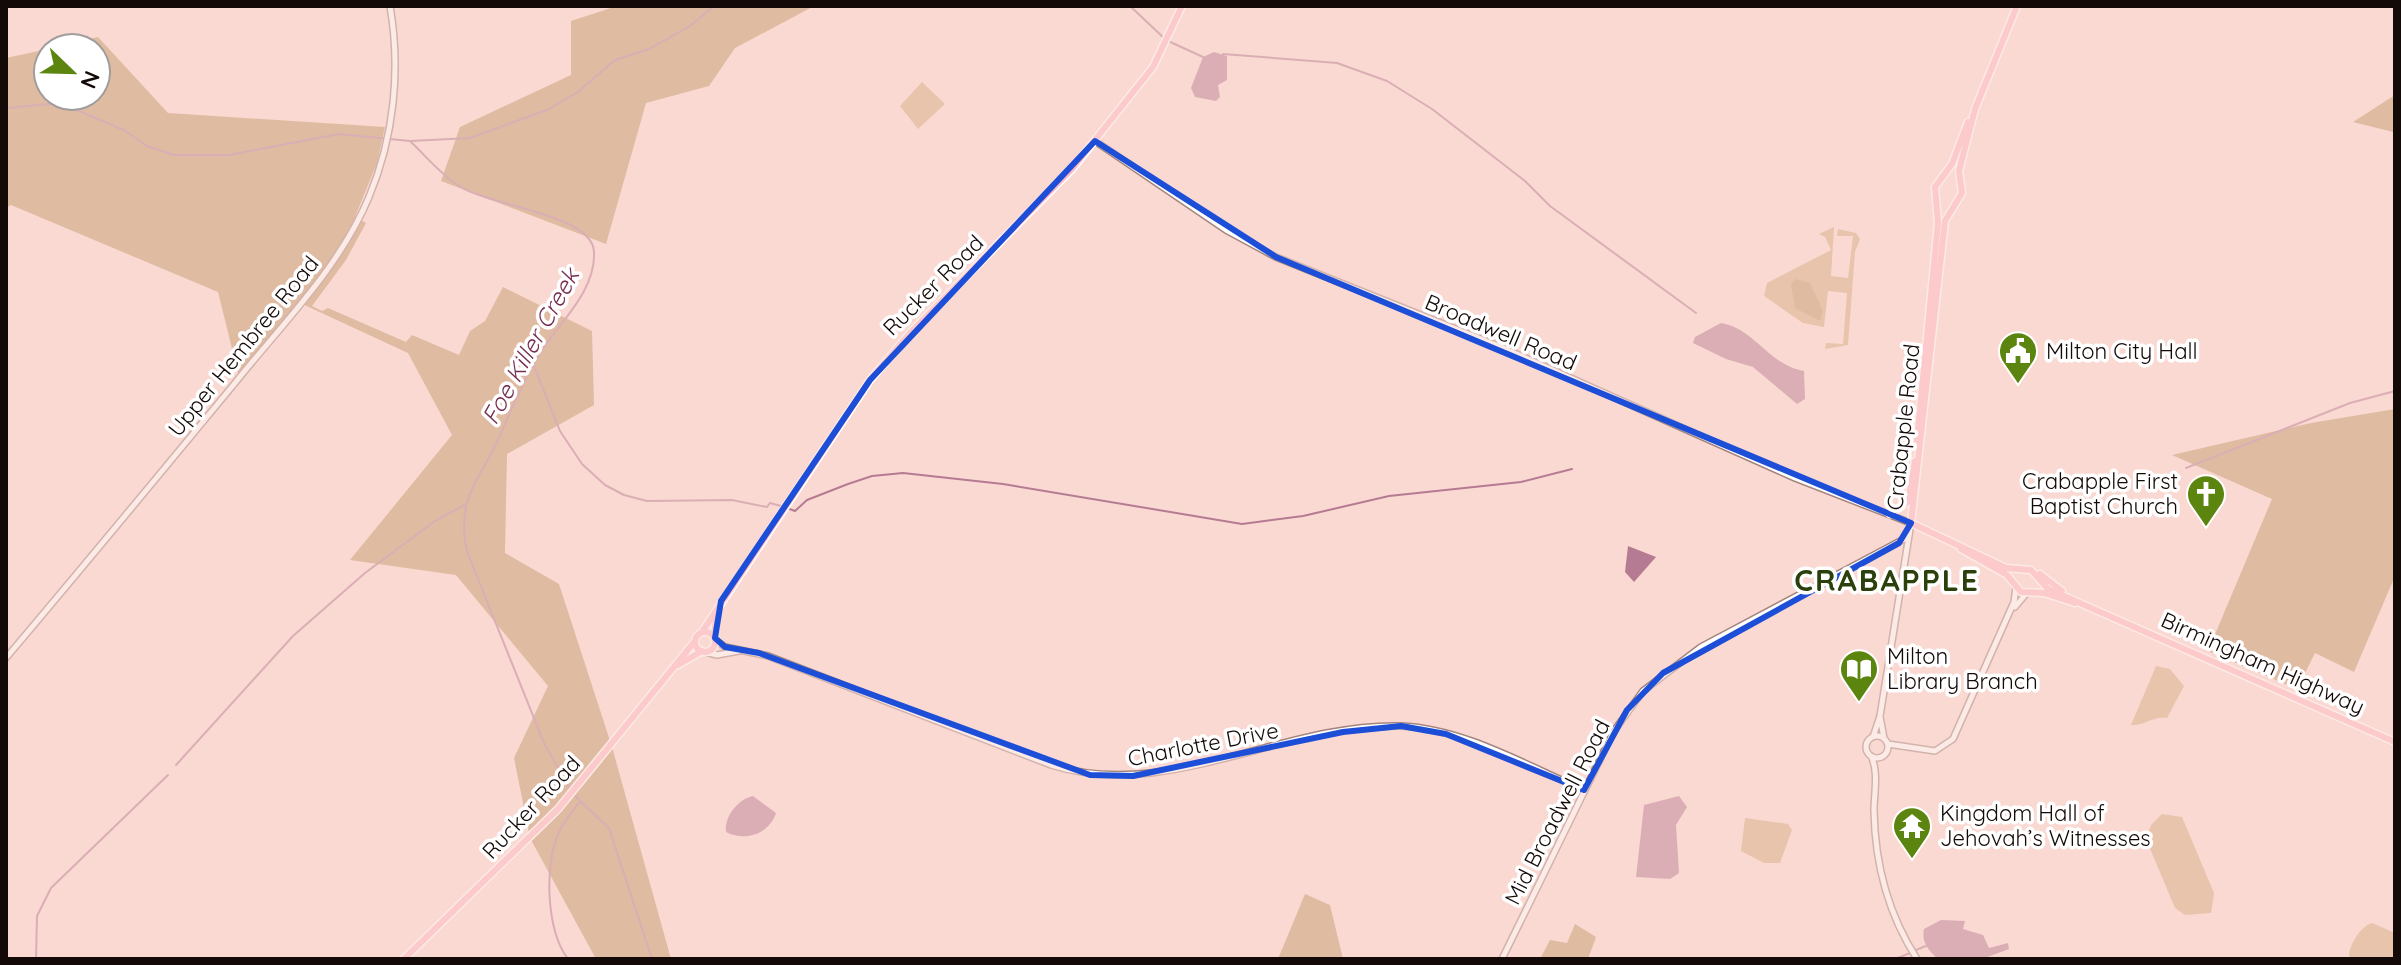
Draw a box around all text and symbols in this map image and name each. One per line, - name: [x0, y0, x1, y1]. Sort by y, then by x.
- north arrow: [32, 32, 112, 112]
- text: N: [74, 67, 106, 93]
- street label: Rucker Road: [877, 229, 989, 341]
- street label: Upper Hembree Road: [162, 250, 324, 442]
- water label: Foe Killer Creek: [475, 261, 586, 429]
- street label: Broadwell Road: [1421, 287, 1581, 377]
- public building icon: Milton City Hall: [1997, 330, 2039, 385]
- place label: Milton City Hall: [2046, 337, 2198, 365]
- street label: Crabapple Road: [1880, 342, 1926, 512]
- place label: Crabapple First Baptist Church: [2022, 467, 2178, 520]
- church icon: Crabapple First Baptist Church: [2185, 473, 2227, 528]
- district label: CRABAPPLE: [1794, 561, 1980, 599]
- street label: Birmingham Highway: [2157, 605, 2369, 721]
- place label: Milton Library Branch: [1887, 642, 2038, 695]
- library icon: Milton Library Branch: [1838, 648, 1880, 703]
- street label: Mid Broadwell Road: [1498, 715, 1616, 909]
- street label: Charlotte Drive: [1125, 716, 1281, 772]
- street label: Rucker Road: [476, 749, 586, 865]
- place label: Kingdom Hall of Jehovah’s Witnesses: [1940, 799, 2151, 852]
- temple icon: Kingdom Hall of Jehovah’s Witnesses: [1891, 805, 1933, 860]

